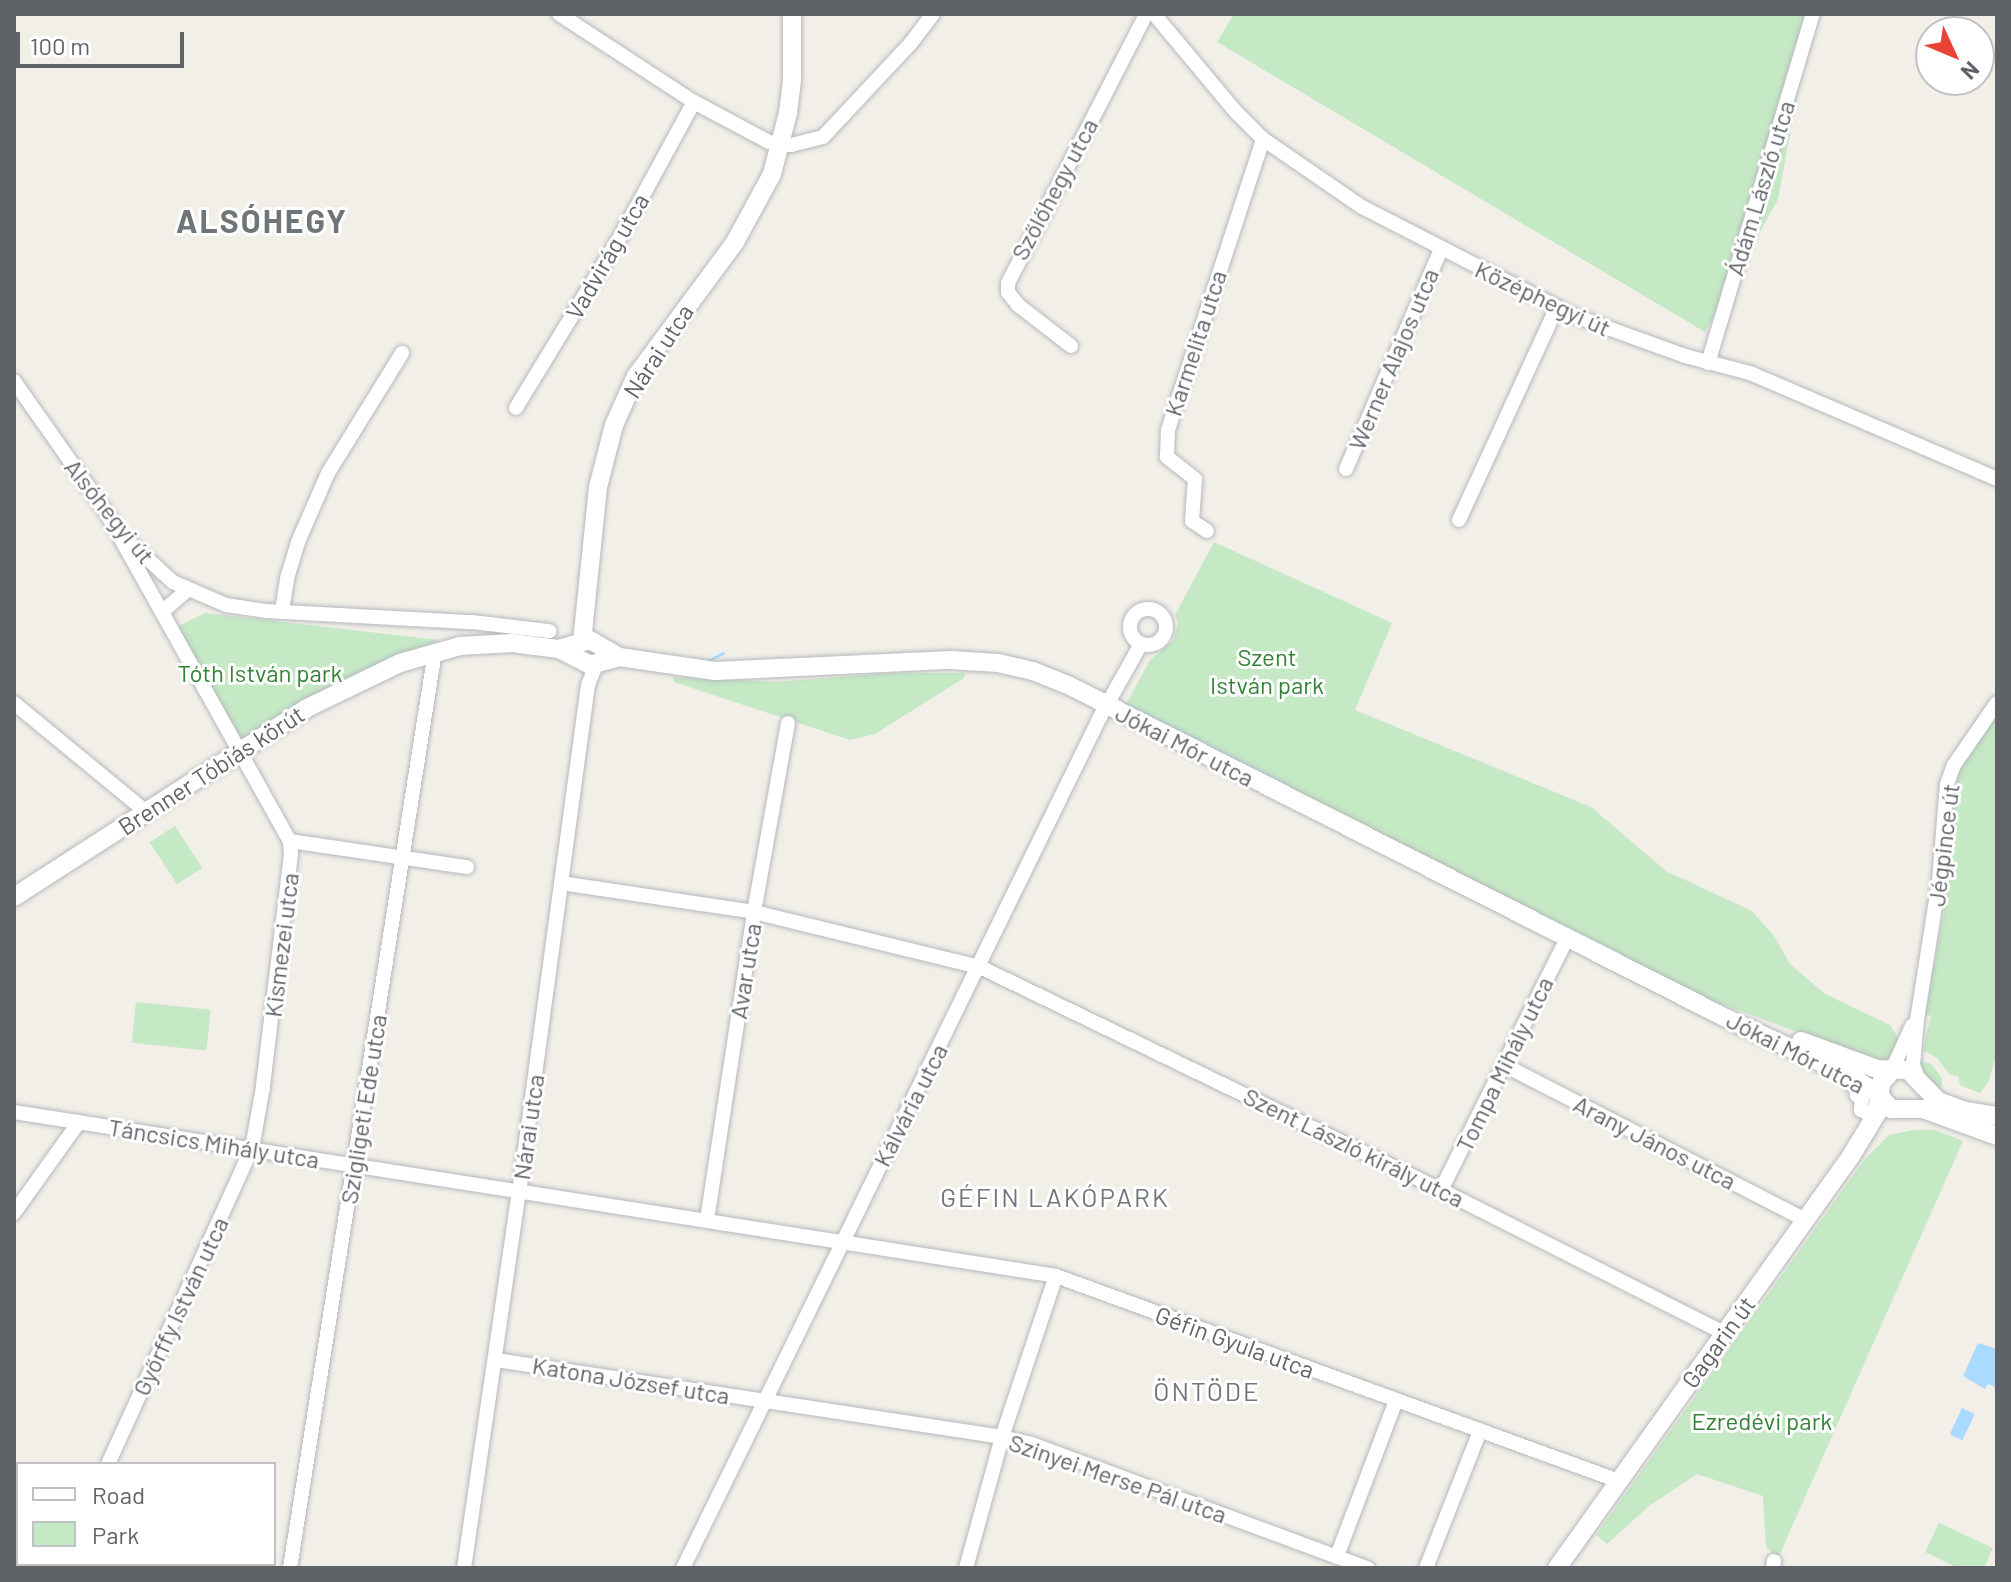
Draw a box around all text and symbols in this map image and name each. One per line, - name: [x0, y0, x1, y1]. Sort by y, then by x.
- scale bar: [20, 16, 188, 66]
- north arrow: [1915, 16, 1995, 96]
- text: 100 m: [30, 31, 90, 60]
- text: N: [1956, 57, 1985, 86]
- street label: Ádám László utca: [1720, 97, 1800, 279]
- street label: Szőlőhegy utca: [1005, 113, 1103, 265]
- street label: Vadvirág utca: [559, 188, 655, 324]
- district label: ALSÓHEGY: [176, 201, 348, 239]
- street label: Középhegyi út: [1471, 254, 1615, 342]
- street label: Werner Alajos utca: [1342, 264, 1444, 454]
- street label: Karmelita utca: [1158, 266, 1232, 420]
- street label: Nárai utca: [617, 299, 699, 403]
- street label: Alsóhegyi út: [59, 453, 161, 569]
- park label: Szent István park: [1210, 643, 1324, 699]
- park label: Tóth István park: [177, 659, 343, 687]
- street label: Jókai Mór utca: [1111, 698, 1259, 792]
- street label: Brenner Tóbiás körút: [113, 699, 309, 841]
- street label: Jégpince út: [1921, 782, 1965, 908]
- street label: Kismezei utca: [258, 871, 304, 1019]
- street label: Avar utca: [723, 921, 767, 1021]
- street label: Tompa Mihály utca: [1449, 972, 1559, 1156]
- street label: Jókai Mór utca: [1722, 1005, 1870, 1099]
- street label: Szigligeti Ede utca: [334, 1012, 392, 1206]
- street label: Kálvária utca: [867, 1039, 953, 1171]
- street label: Nárai utca: [506, 1072, 550, 1182]
- street label: Szent László király utca: [1239, 1081, 1469, 1213]
- street label: Arany János utca: [1569, 1089, 1741, 1195]
- street label: Táncsics Mihály utca: [107, 1112, 321, 1174]
- district label: GÉFIN LAKÓPARK: [940, 1181, 1170, 1213]
- street label: Győrffy István utca: [126, 1212, 234, 1400]
- street label: Gagarin út: [1675, 1291, 1761, 1393]
- street label: Géfin Gyula utca: [1152, 1300, 1318, 1384]
- street label: Katona József utca: [530, 1350, 732, 1410]
- district label: ÖNTÖDE: [1153, 1375, 1261, 1407]
- park label: Ezredévi park: [1692, 1407, 1832, 1435]
- street label: Szinyei Merse Pál utca: [1005, 1427, 1231, 1529]
- legend: [16, 1462, 276, 1566]
- text: Road: [92, 1480, 145, 1509]
- text: Park: [92, 1520, 139, 1549]

